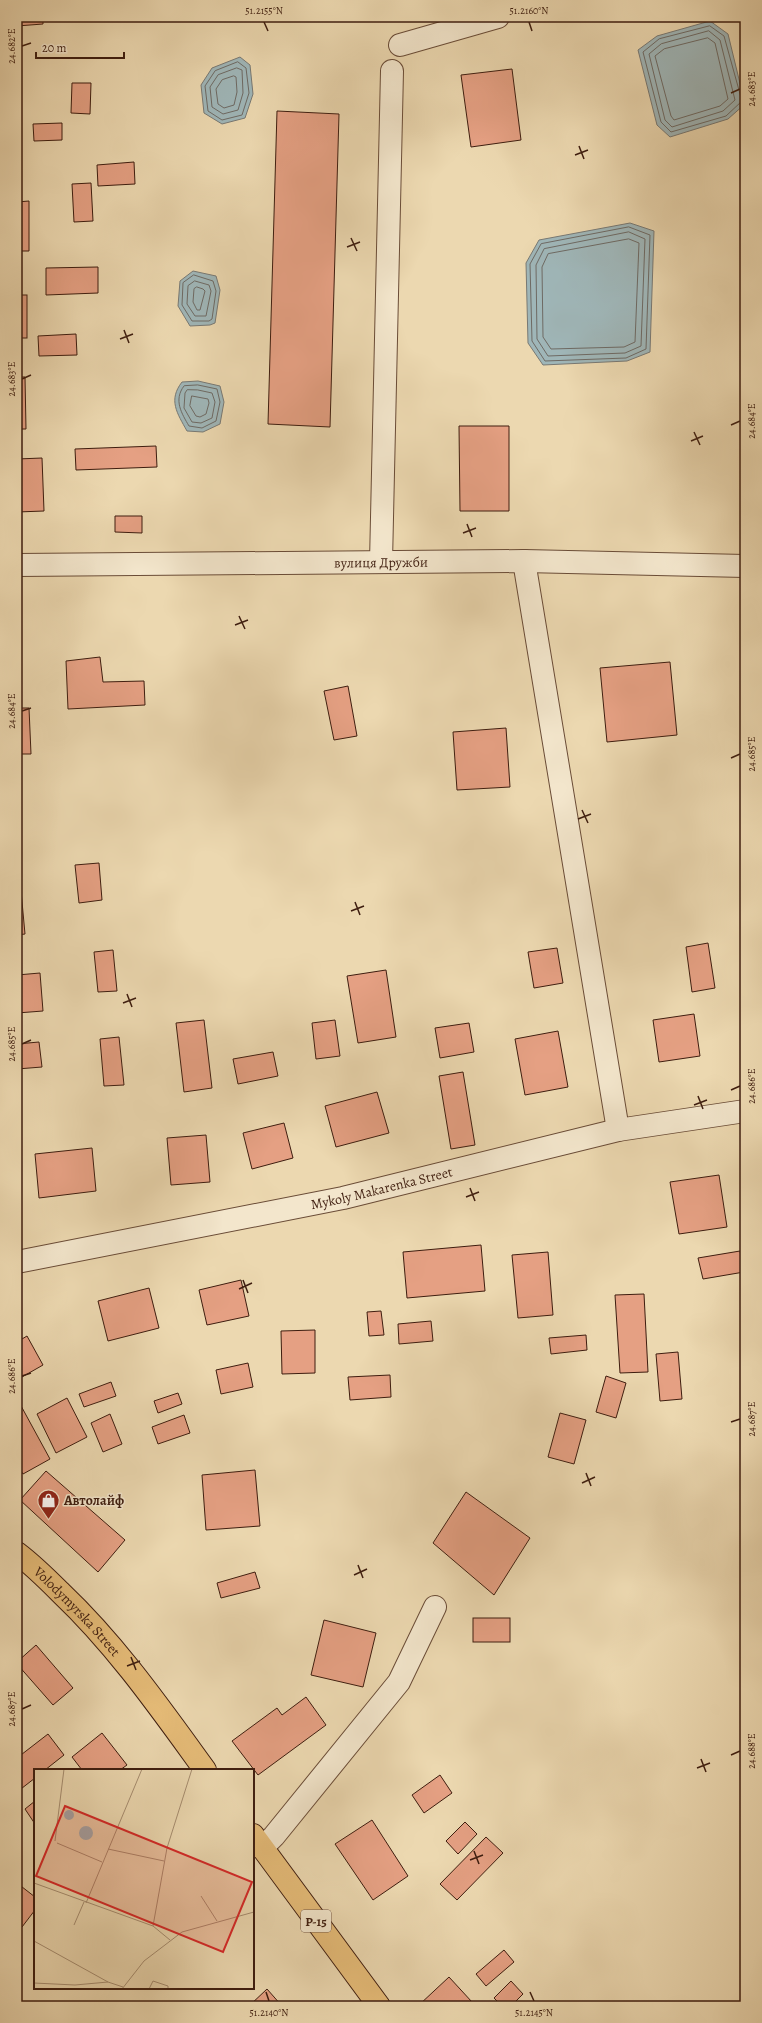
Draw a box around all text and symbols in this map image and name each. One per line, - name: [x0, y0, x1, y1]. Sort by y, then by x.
- text: 51.2155°N: [245, 4, 283, 17]
- text: 51.2160°N: [509, 4, 549, 17]
- text: 24.682°E: [5, 28, 18, 64]
- scale bar: [36, 34, 124, 60]
- text: 20 m: [42, 40, 66, 56]
- text: 24.683°E: [745, 71, 758, 106]
- text: 24.683°E: [5, 361, 18, 396]
- text: 24.684°E: [745, 403, 758, 439]
- street label: вулиця Дружби: [334, 552, 428, 572]
- text: 24.684°E: [5, 693, 18, 729]
- text: 24.685°E: [745, 736, 758, 772]
- text: 24.685°E: [5, 1026, 18, 1062]
- text: 24.686°E: [745, 1068, 758, 1104]
- street label: Mykoly Makarenka Street: [309, 1162, 455, 1214]
- text: 24.686°E: [5, 1358, 18, 1394]
- text: 24.687°E: [745, 1401, 758, 1436]
- shop icon: Автолайф: [35, 1487, 61, 1520]
- place label: Автолайф: [63, 1491, 124, 1510]
- street label: Volodymyrska Street: [29, 1561, 125, 1660]
- text: 24.687°E: [5, 1691, 18, 1726]
- text: 24.688°E: [745, 1733, 758, 1769]
- inset map: [34, 1769, 254, 1989]
- road number: Р-15: [301, 1910, 331, 1932]
- text: 51.2140°N: [249, 2006, 289, 2019]
- text: 51.2145°N: [515, 2006, 553, 2019]

